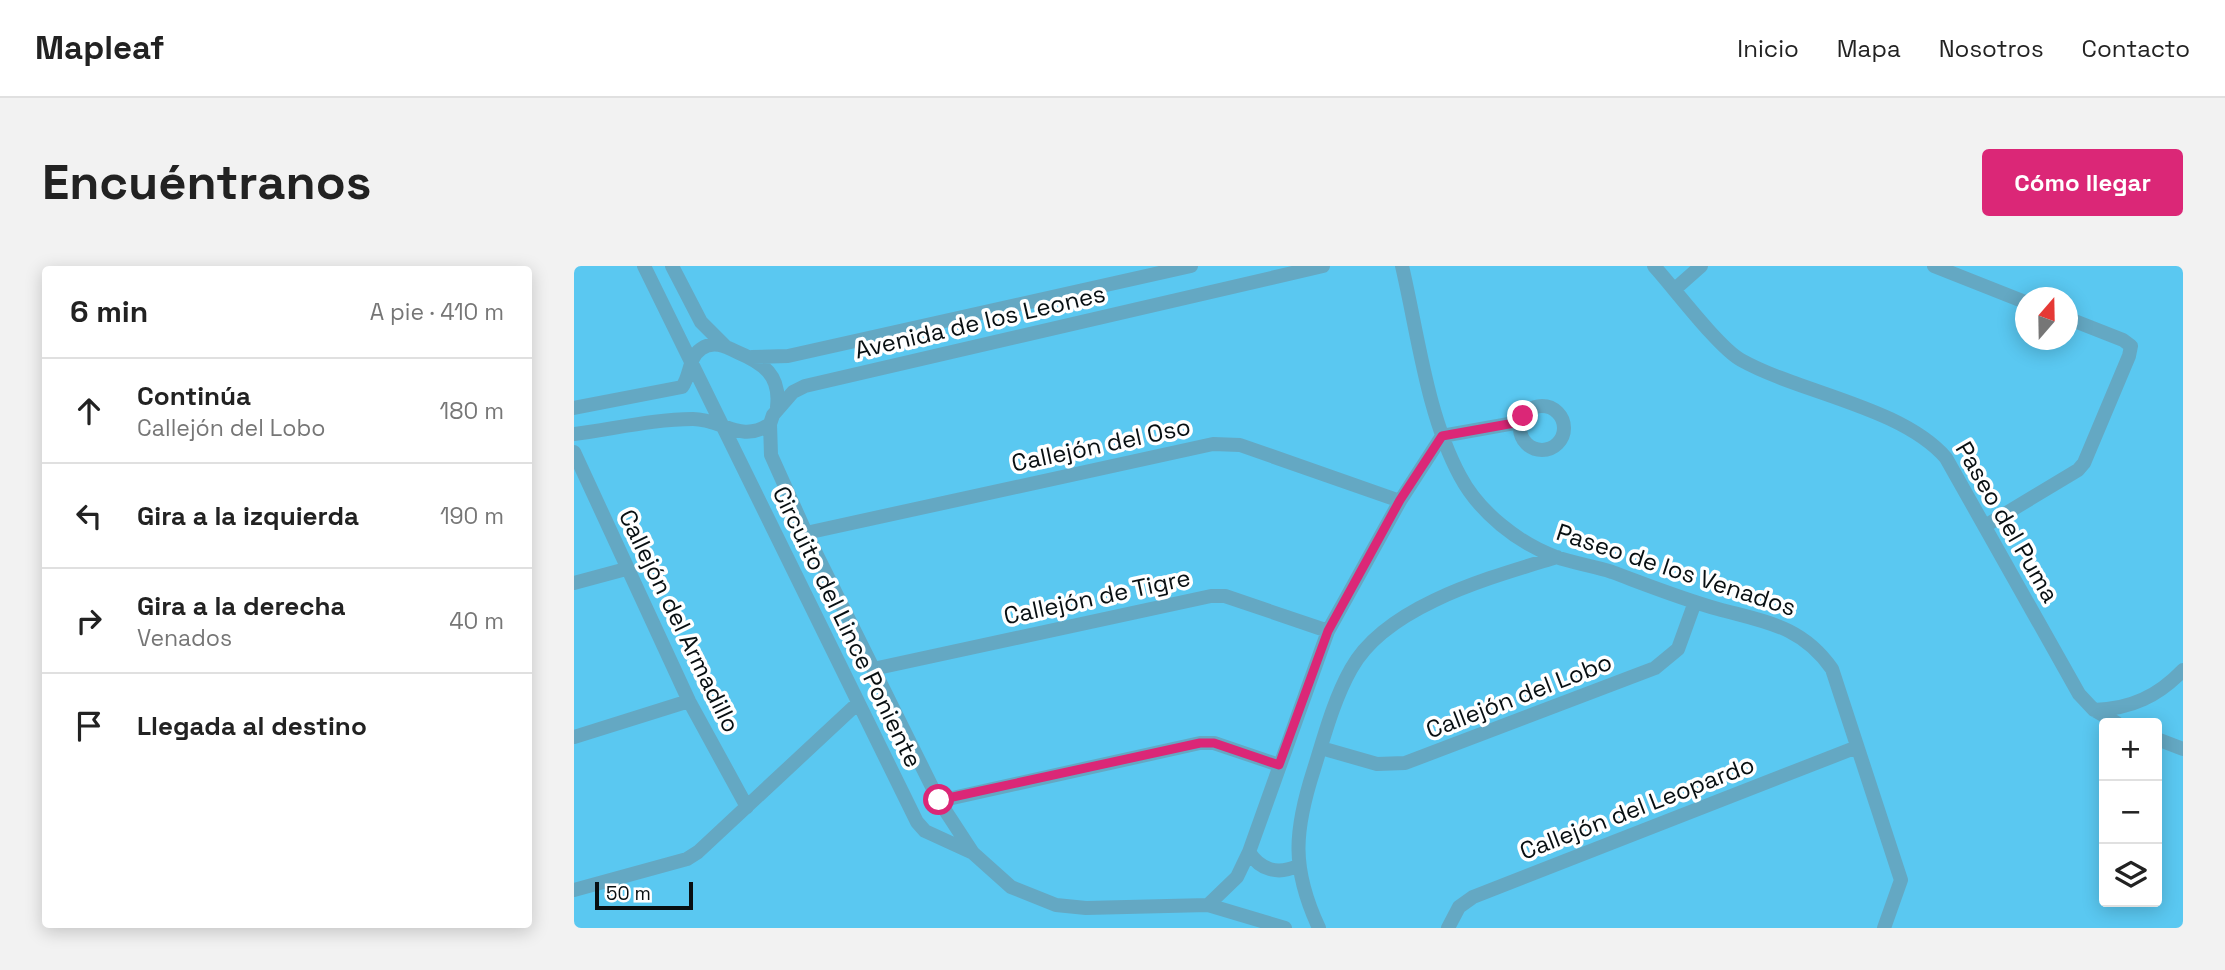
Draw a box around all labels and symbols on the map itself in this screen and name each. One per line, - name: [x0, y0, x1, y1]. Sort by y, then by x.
- street label: Avenida de los Leones: [852, 278, 1108, 365]
- north arrow: [2015, 287, 2078, 350]
- route end: [1507, 400, 1538, 431]
- street label: Callejón del Oso: [1009, 410, 1193, 479]
- street label: Paseo del Puma: [1949, 436, 2066, 608]
- street label: Circuito del Lince Poniente: [766, 481, 929, 773]
- street label: Callejón del Armadillo: [612, 504, 747, 737]
- street label: Paseo de los Venados: [1552, 516, 1800, 623]
- street label: Callejón de Tigre: [1001, 562, 1193, 631]
- street label: Callejón del Lobo: [1421, 646, 1616, 745]
- street label: Callejón del Leopardo: [1515, 748, 1758, 867]
- route start: [923, 784, 954, 815]
- scale bar: [595, 879, 693, 911]

